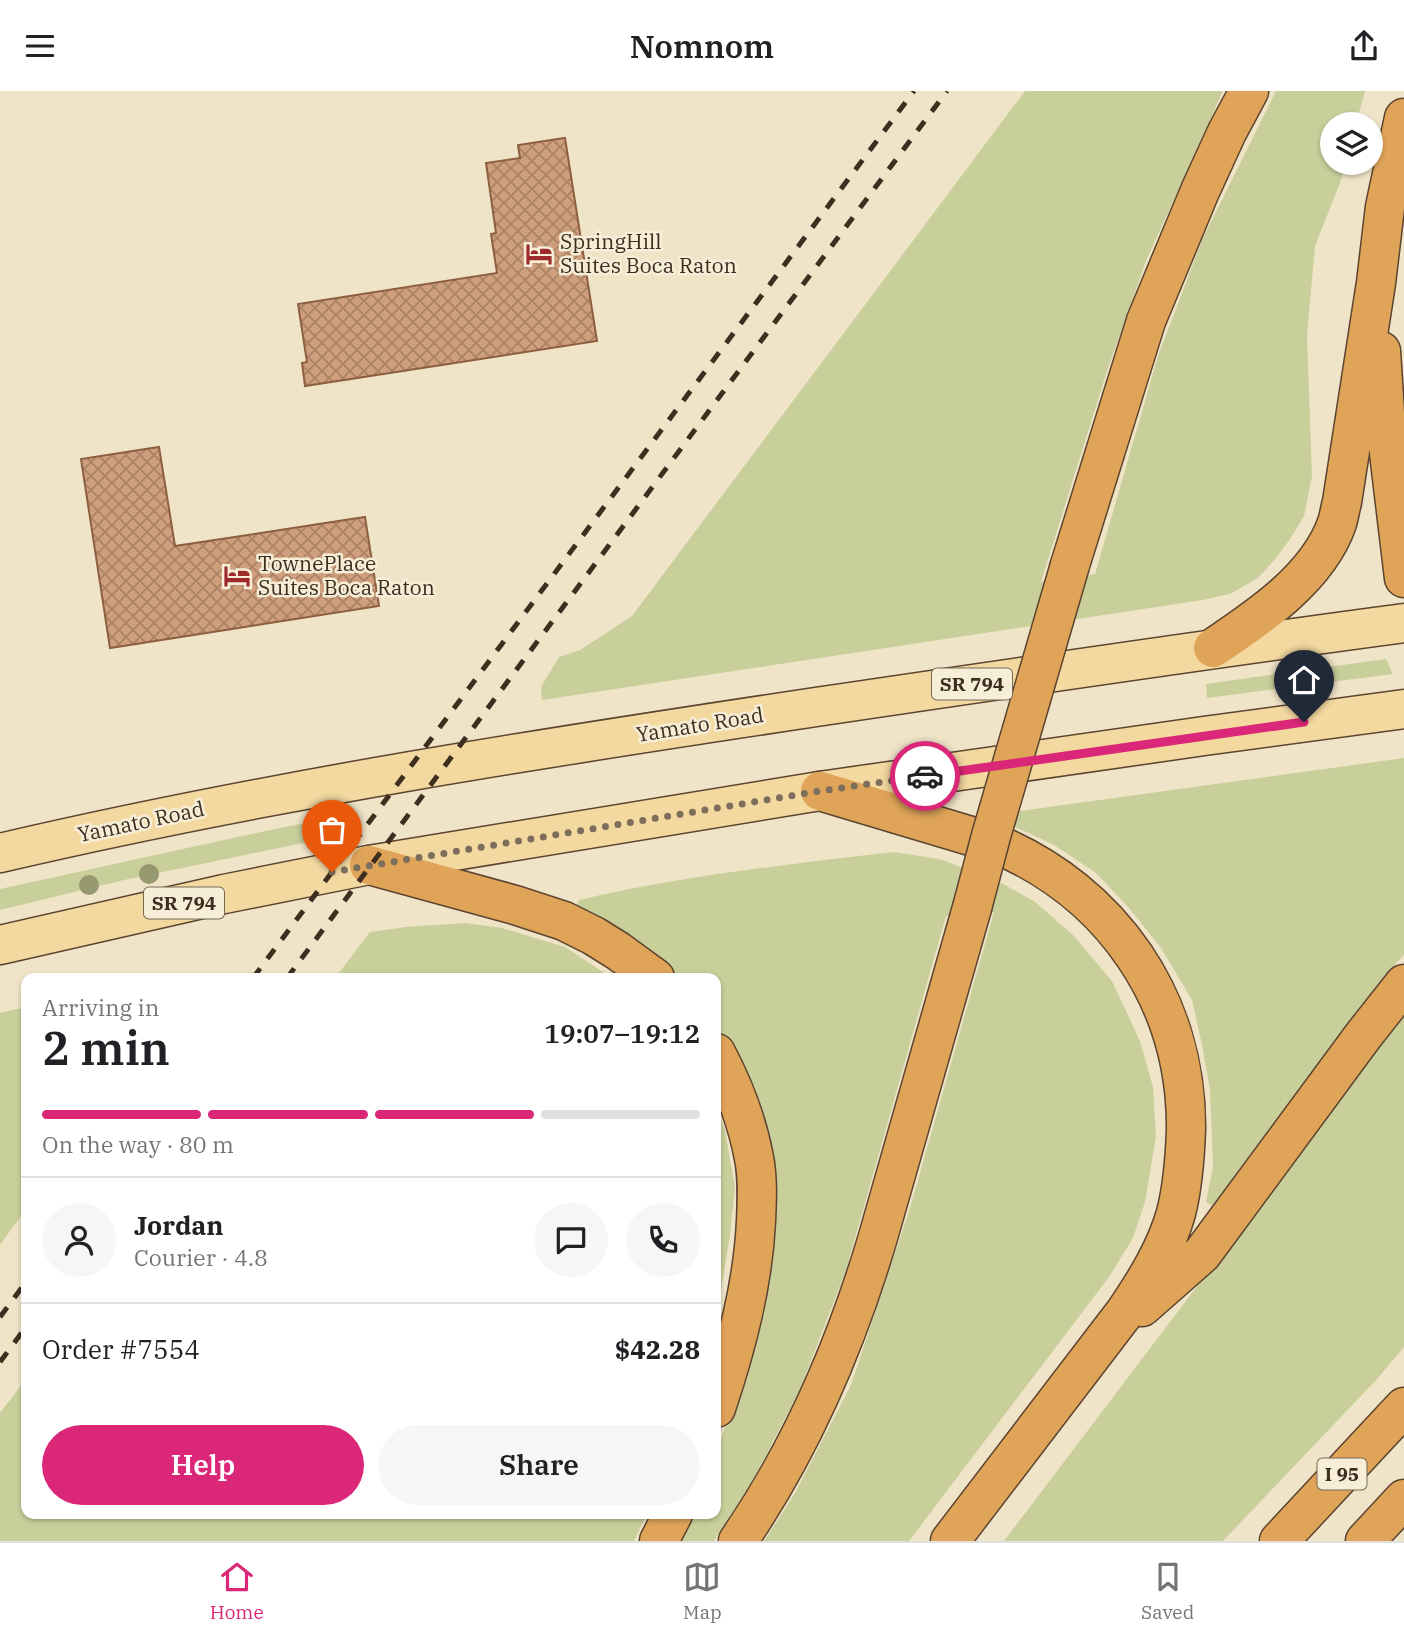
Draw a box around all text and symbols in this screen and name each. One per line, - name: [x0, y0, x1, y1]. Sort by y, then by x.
- text: Nomnom: [630, 25, 774, 67]
- icon: menu: [21, 27, 59, 65]
- icon: share: [1345, 27, 1383, 65]
- map controls: [1320, 112, 1383, 175]
- button: layers: [1320, 112, 1383, 175]
- place label: SpringHill Suites Boca Raton: [560, 227, 737, 279]
- hotel icon: SpringHill Suites Boca Raton: [524, 239, 554, 269]
- place label: TownePlace Suites Boca Raton: [258, 549, 435, 601]
- hotel icon: TownePlace Suites Boca Raton: [222, 561, 252, 591]
- pin: [1274, 650, 1334, 722]
- icon: home: [1285, 661, 1323, 699]
- road number: SR 794: [932, 669, 1012, 699]
- street label: Yamato Road: [634, 700, 766, 748]
- courier: [890, 741, 960, 811]
- icon: car: [906, 757, 944, 795]
- street label: Yamato Road: [75, 794, 207, 848]
- pin: [302, 800, 362, 872]
- icon: bag: [313, 811, 351, 849]
- road number: SR 794: [144, 887, 224, 919]
- text: Arriving in: [42, 992, 159, 1022]
- text: 19:07–19:12: [544, 1016, 700, 1050]
- text: 2 min: [42, 1018, 170, 1078]
- text: On the way · 80 m: [42, 1129, 234, 1159]
- button: person: [42, 1203, 116, 1277]
- button: chat: [534, 1203, 608, 1277]
- button: phone: [626, 1203, 700, 1277]
- text: Jordan: [134, 1208, 224, 1242]
- text: Courier · 4.8: [134, 1242, 268, 1272]
- text: Order #7554: [42, 1332, 200, 1366]
- text: $42.28: [615, 1332, 700, 1366]
- button: Help: [42, 1425, 364, 1505]
- button: Share: [378, 1425, 700, 1505]
- road number: I 95: [1318, 1459, 1366, 1490]
- tab: Home: [210, 1558, 264, 1624]
- tab: Map: [683, 1558, 722, 1624]
- tab: Saved: [1141, 1558, 1194, 1624]

